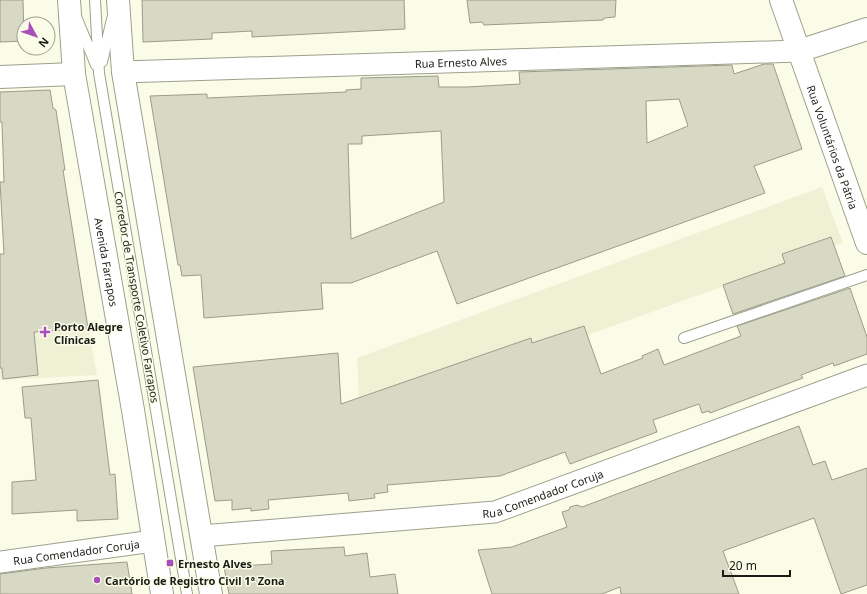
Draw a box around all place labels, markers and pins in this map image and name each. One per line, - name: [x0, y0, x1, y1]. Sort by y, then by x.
- place label: Porto Alegre Clínicas: [54, 319, 123, 347]
- marker: Porto Alegre Clínicas: [39, 326, 51, 338]
- place label: Ernesto Alves: [178, 556, 253, 571]
- marker: Ernesto Alves: [165, 558, 175, 568]
- place label: Cartório de Registro Civil 1ª Zona: [105, 573, 285, 588]
- marker: Cartório de Registro Civil 1ª Zona: [92, 575, 102, 585]

